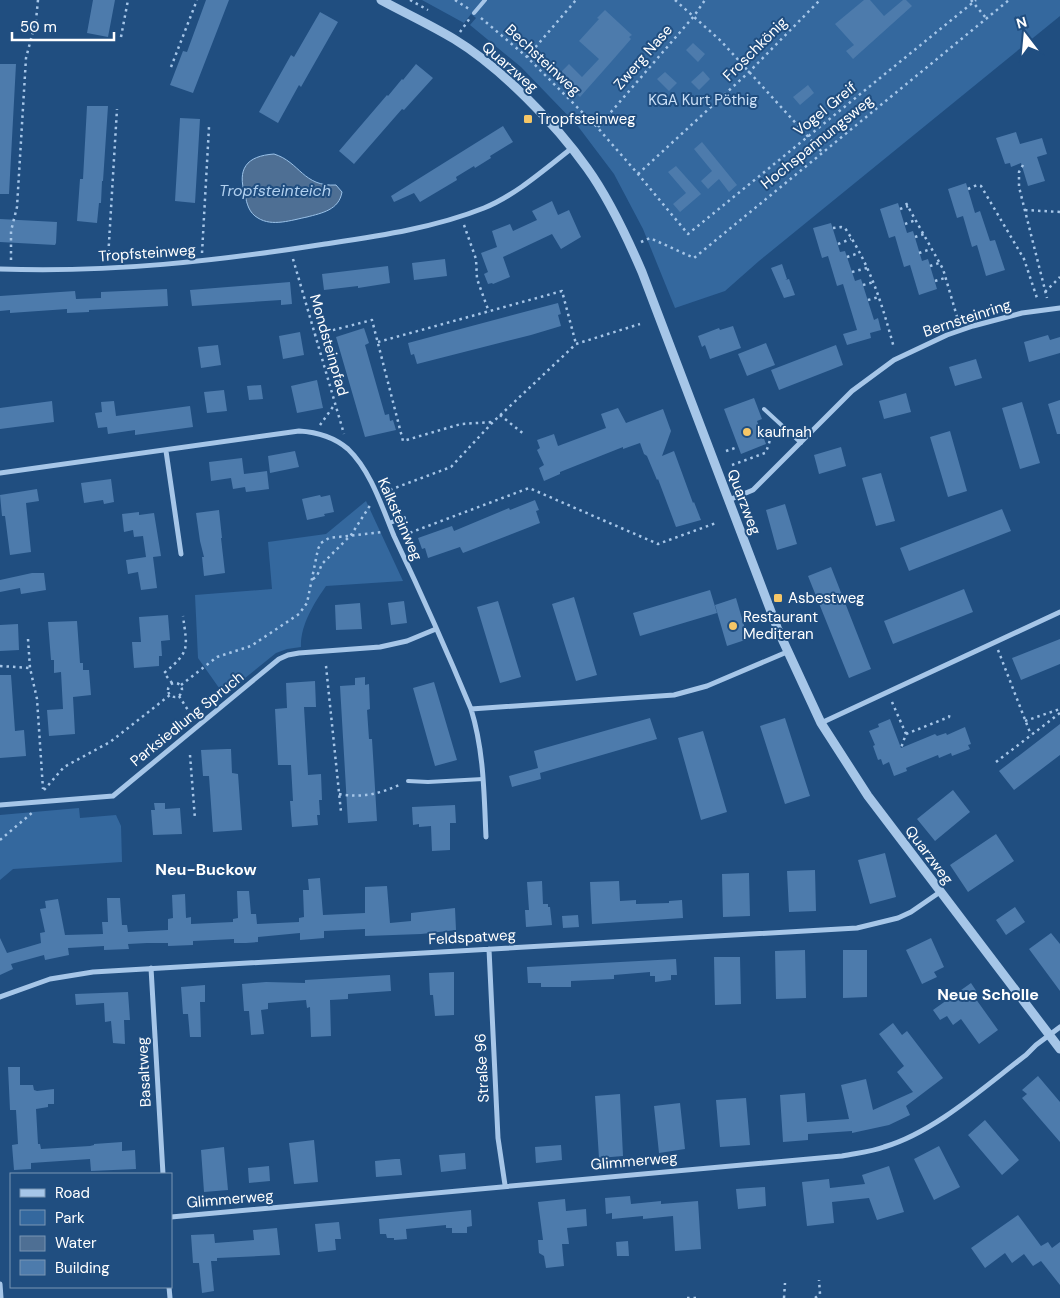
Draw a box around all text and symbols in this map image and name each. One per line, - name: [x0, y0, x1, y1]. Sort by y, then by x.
- scale bar: [12, 10, 115, 42]
- north arrow: [1000, 10, 1050, 60]
- street label: Froschkönig: [718, 12, 792, 86]
- text: N: [1014, 12, 1029, 33]
- text: 50 m: [20, 17, 57, 37]
- street label: Bechsteinweg: [501, 20, 585, 100]
- street label: Zwerg Nase: [609, 20, 677, 94]
- street label: Quarzweg: [477, 37, 543, 97]
- street label: Vogel Greif: [789, 77, 861, 141]
- park label: KGA Kurt Pöthig: [648, 90, 758, 110]
- street label: Hochspannungsweg: [757, 90, 877, 194]
- place label: Tropfsteinweg: [538, 109, 636, 129]
- marker: Tropfsteinweg: [522, 113, 534, 125]
- water label: Tropfsteinteich: [219, 180, 331, 201]
- street label: Tropfsteinweg: [98, 240, 196, 266]
- street label: Mondsteinpfad: [305, 292, 353, 398]
- street label: Bernsteinring: [920, 294, 1014, 342]
- place label: kaufnah: [757, 422, 812, 442]
- marker: kaufnah: [741, 426, 753, 438]
- street label: Quarzweg: [722, 466, 766, 538]
- street label: Kalksteinweg: [373, 474, 427, 564]
- place label: Asbestweg: [788, 588, 865, 608]
- marker: Asbestweg: [772, 592, 784, 604]
- place label: Restaurant Mediteran: [743, 607, 818, 644]
- marker: Restaurant Mediteran: [727, 620, 739, 632]
- street label: Parksiedlung Spruch: [126, 667, 248, 771]
- street label: Quarzweg: [900, 822, 958, 888]
- district label: Neu-Buckow: [155, 859, 257, 880]
- street label: Feldspatweg: [428, 925, 516, 949]
- district label: Neue Scholle: [937, 984, 1039, 1005]
- street label: Straße 96: [470, 1033, 494, 1103]
- street label: Basaltweg: [132, 1036, 156, 1108]
- street label: Glimmerweg: [590, 1147, 678, 1175]
- legend: [10, 1173, 172, 1288]
- text: Road: [55, 1183, 90, 1203]
- street label: Glimmerweg: [186, 1185, 274, 1213]
- text: Park: [55, 1208, 85, 1228]
- text: Water: [55, 1233, 97, 1253]
- text: Building: [55, 1258, 110, 1278]

